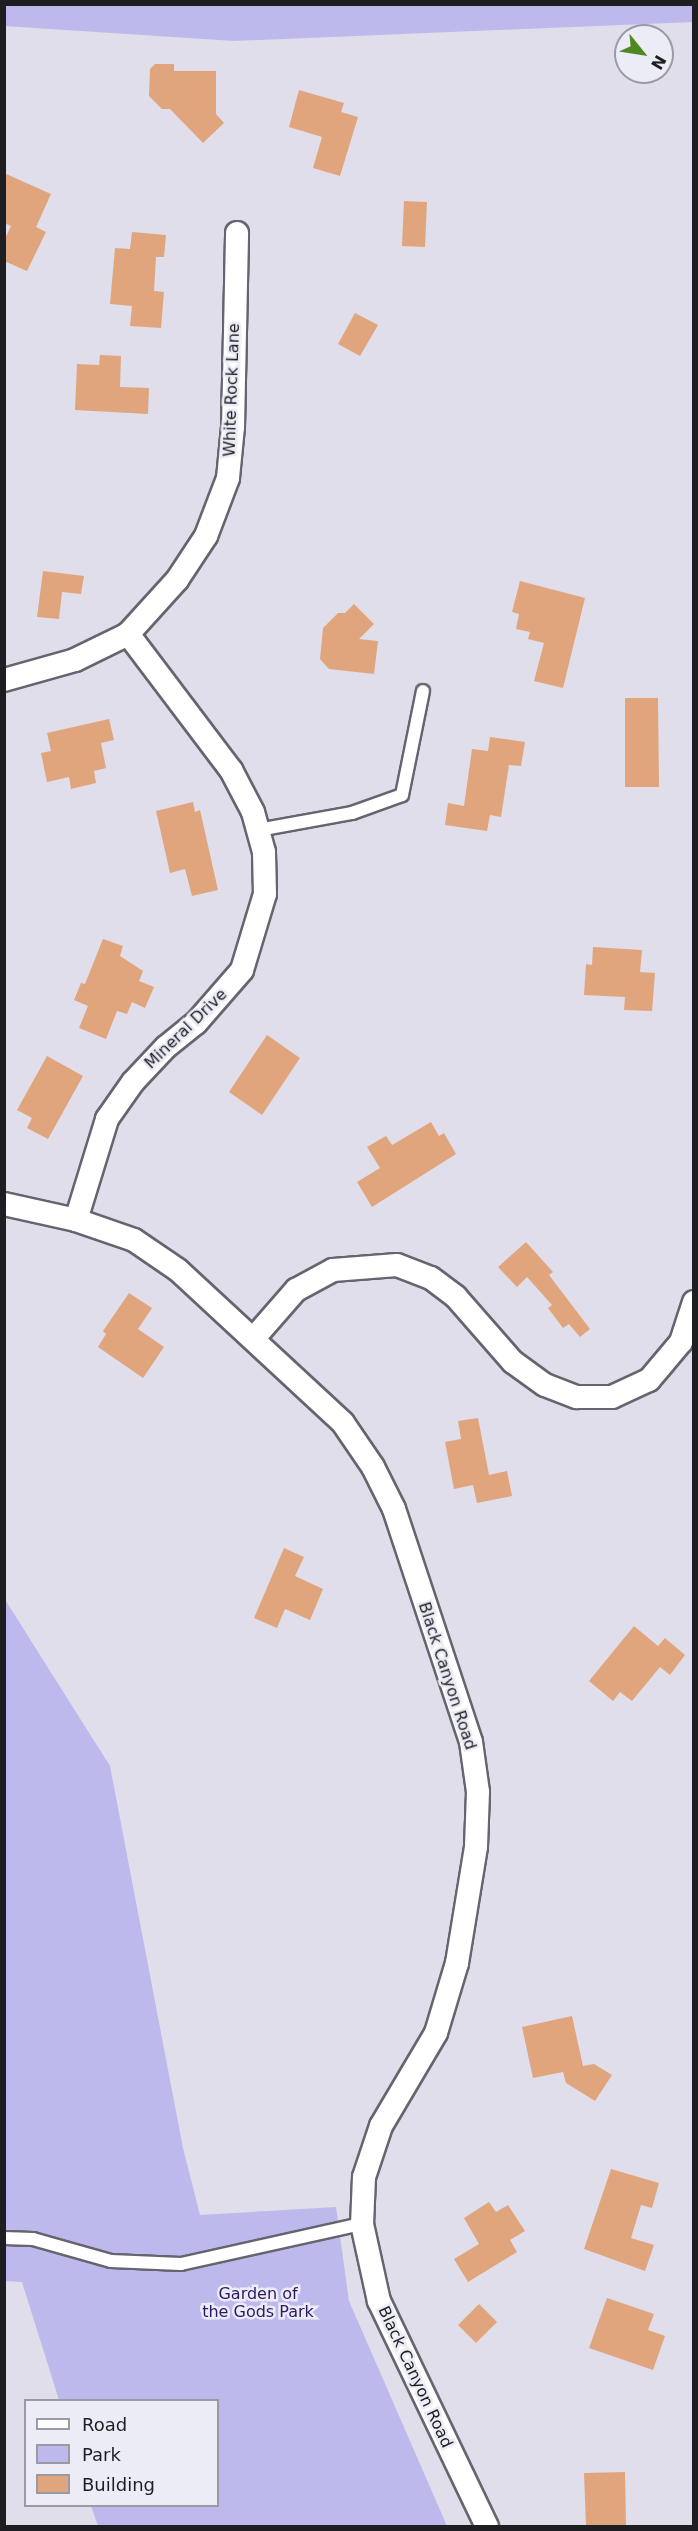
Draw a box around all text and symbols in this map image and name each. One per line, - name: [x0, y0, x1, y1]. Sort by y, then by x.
- north arrow: [614, 24, 674, 84]
- text: N: [647, 52, 670, 73]
- street label: White Rock Lane: [220, 323, 244, 457]
- street label: Mineral Drive: [141, 985, 231, 1073]
- street label: Black Canyon Road: [414, 1600, 480, 1752]
- park label: Garden of the Gods Park: [202, 2284, 314, 2322]
- street label: Black Canyon Road: [374, 2303, 456, 2451]
- legend: [24, 2399, 219, 2507]
- text: Road: [82, 2414, 127, 2435]
- text: Park: [82, 2444, 121, 2465]
- text: Building: [82, 2474, 155, 2495]

